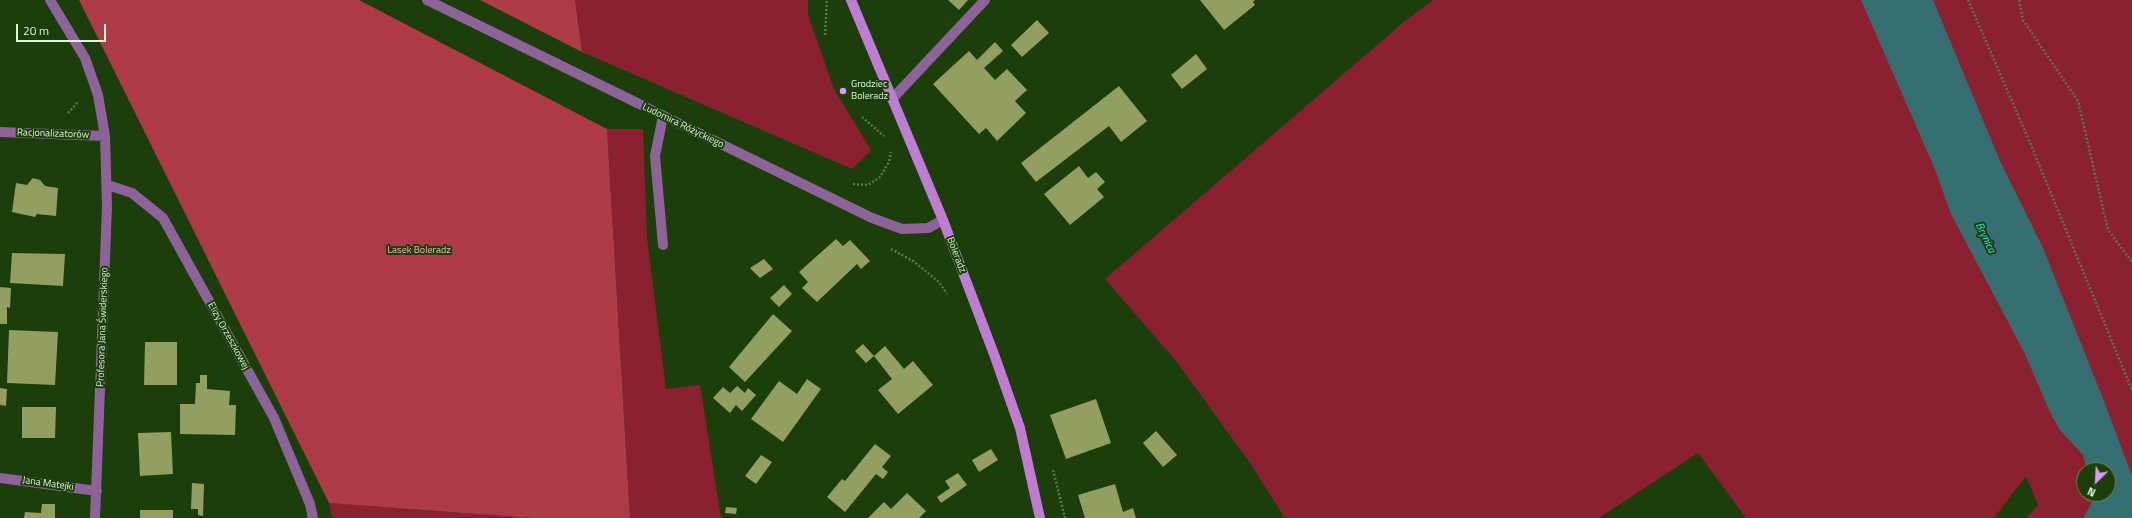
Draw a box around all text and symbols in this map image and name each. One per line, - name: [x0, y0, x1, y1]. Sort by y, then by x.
- scale bar: [18, 16, 108, 42]
- text: 20 m: [23, 21, 49, 40]
- place label: Grodziec Boleradz: [851, 79, 888, 102]
- marker: Grodziec Boleradz: [838, 86, 848, 96]
- street label: Ludomira Różyckiego: [640, 101, 726, 151]
- street label: Racjonalizatorów: [17, 127, 89, 141]
- water label: Brynica: [1972, 221, 1998, 255]
- street label: Boleradz: [944, 236, 968, 274]
- park label: Lasek Boleradz: [387, 245, 451, 257]
- street label: Profesora Jana Świderskiego: [95, 267, 111, 387]
- street label: Elizy Orzeszkowej: [205, 300, 251, 372]
- north arrow: [2076, 462, 2116, 502]
- street label: Jana Matejki: [22, 474, 74, 494]
- text: N: [2085, 483, 2098, 501]

